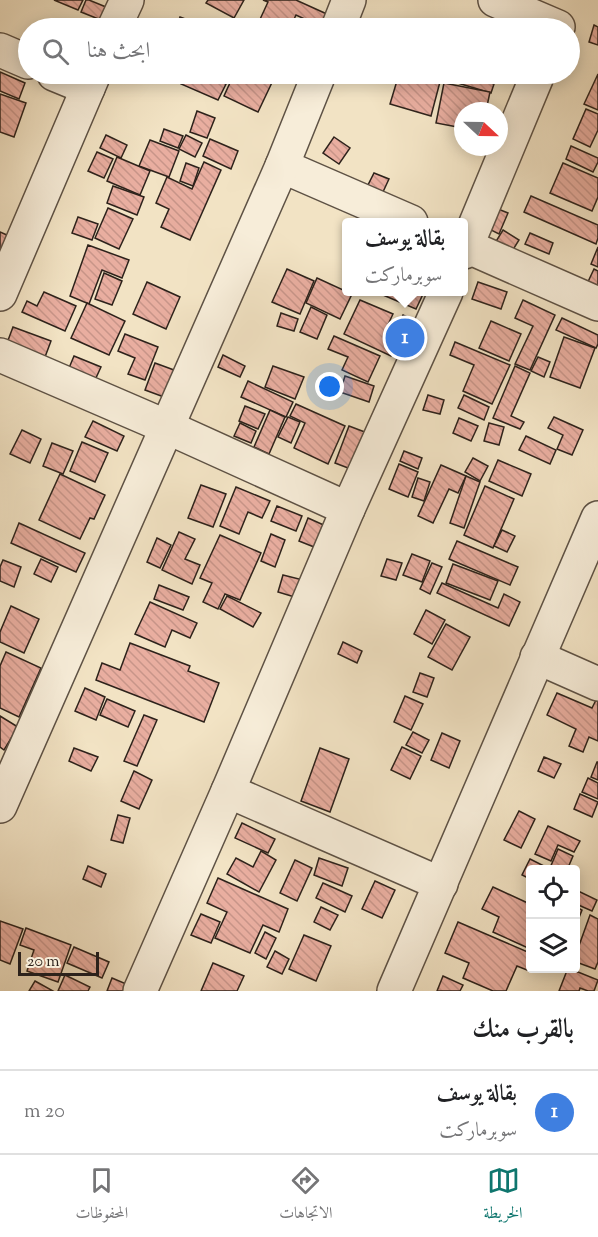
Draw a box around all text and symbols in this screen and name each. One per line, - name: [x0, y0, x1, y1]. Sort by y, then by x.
- search box: [18, 18, 580, 84]
- icon: search: [39, 35, 72, 68]
- text: ابحث هنا: [87, 36, 150, 68]
- north arrow: [454, 102, 508, 156]
- popup: [342, 218, 468, 296]
- text: بقالة يوسف: [365, 224, 445, 256]
- text: سوبرماركت: [365, 262, 442, 291]
- pin: 1: [386, 316, 424, 360]
- your location: [315, 372, 344, 401]
- map controls: [526, 865, 580, 973]
- button: locate: [526, 865, 580, 919]
- button: layers: [526, 919, 580, 973]
- scale bar: [18, 949, 99, 976]
- text: 20 m: [27, 951, 60, 974]
- text: بالقرب منك: [472, 1012, 574, 1049]
- text: بقالة يوسف: [436, 1079, 517, 1111]
- text: 20 m: [24, 1098, 65, 1127]
- text: 1: [551, 1098, 558, 1127]
- text: سوبرماركت: [439, 1117, 517, 1146]
- tab: المحفوظات: [76, 1164, 128, 1228]
- tab: الاتجاهات: [279, 1164, 333, 1228]
- tab: الخريطة: [484, 1164, 523, 1228]

